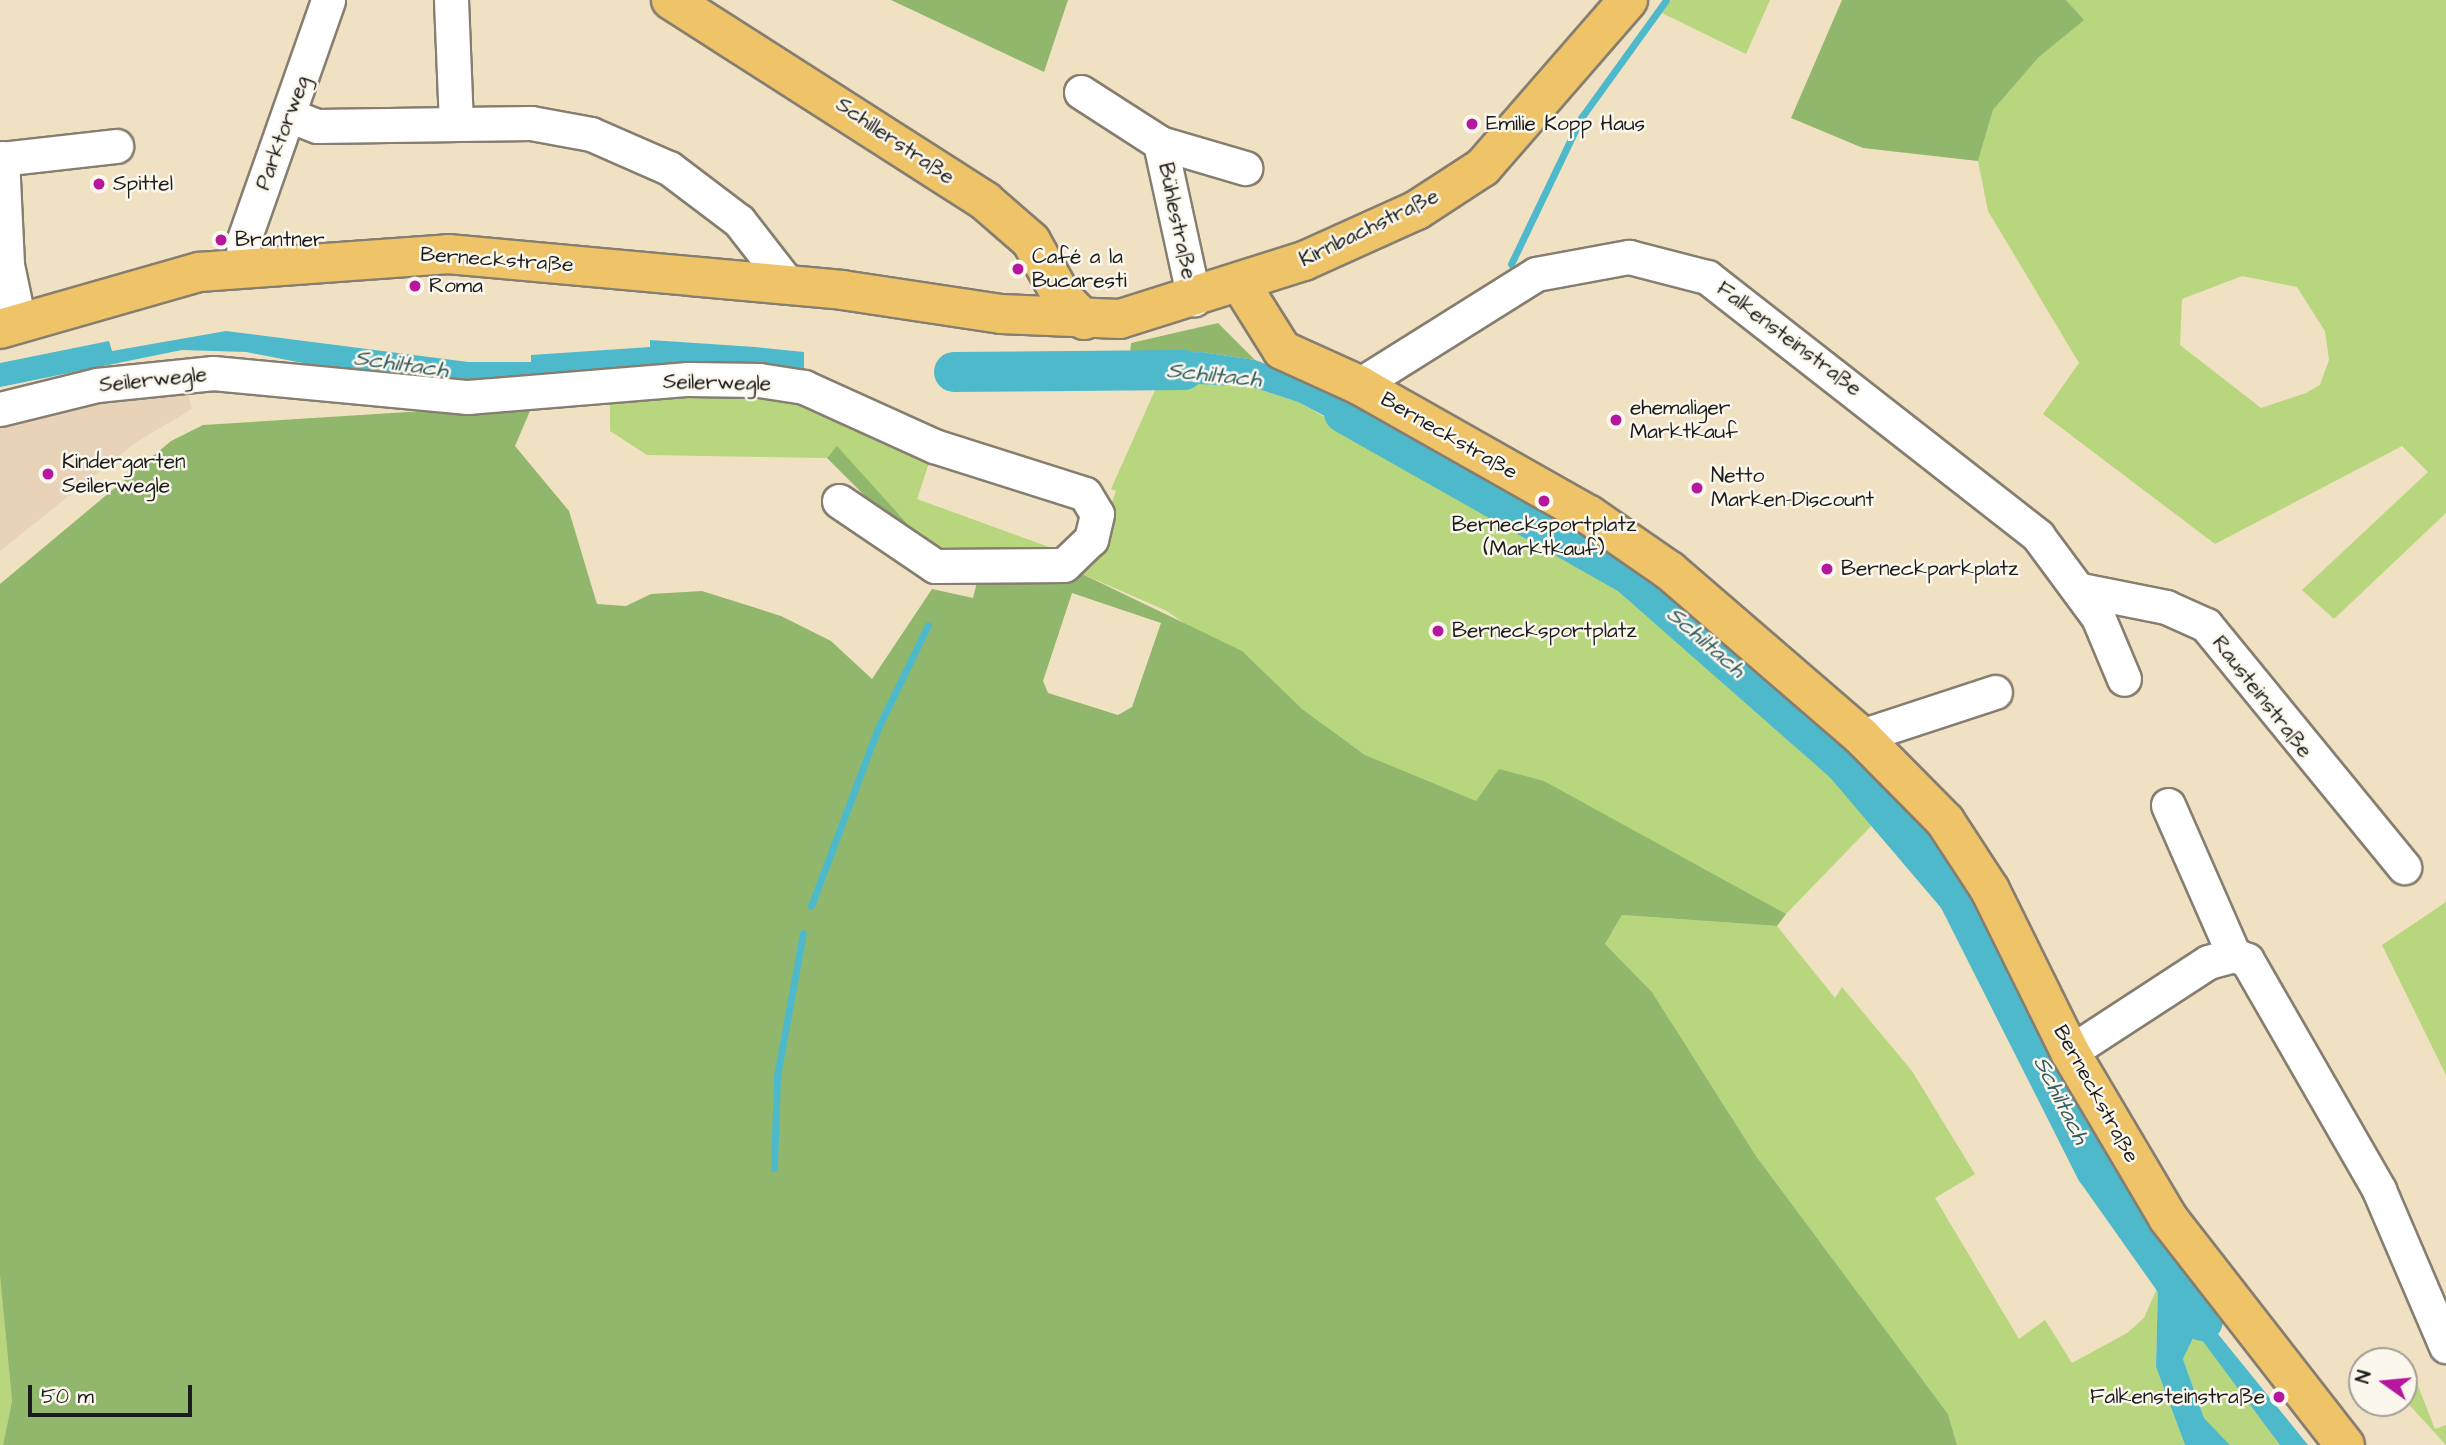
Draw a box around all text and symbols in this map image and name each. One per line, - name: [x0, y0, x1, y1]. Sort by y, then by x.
- street label: Parktorweg: [251, 72, 315, 194]
- street label: Schillerstraße: [831, 92, 959, 190]
- place label: Emilie Kopp Haus: [1486, 111, 1645, 137]
- marker: Emilie Kopp Haus: [1464, 116, 1480, 132]
- street label: Bühlestraße: [1152, 161, 1202, 281]
- place label: Spittel: [113, 171, 173, 197]
- marker: Spittel: [91, 176, 107, 192]
- street label: Kirnbachstraße: [1295, 183, 1443, 273]
- place label: Brantner: [235, 227, 325, 253]
- marker: Brantner: [213, 232, 229, 248]
- street label: Berneckstraße: [420, 242, 574, 278]
- place label: Café a la Bucaresti: [1032, 244, 1127, 294]
- marker: Café a la Bucaresti: [1010, 261, 1026, 277]
- place label: Roma: [429, 273, 483, 299]
- street label: Falkensteinstraße: [1712, 276, 1866, 402]
- marker: Roma: [407, 278, 423, 294]
- water label: Schiltach: [352, 344, 450, 384]
- water label: Schiltach: [1165, 356, 1263, 394]
- street label: Seilerwegle: [98, 362, 208, 398]
- street label: Seilerwegle: [663, 369, 771, 397]
- street label: Berneckstraße: [1376, 387, 1522, 485]
- place label: ehemaliger Marktkauf: [1630, 395, 1738, 445]
- marker: ehemaliger Marktkauf: [1608, 412, 1624, 428]
- place label: Kindergarten Seilerwegle: [62, 449, 186, 499]
- place label: Netto Marken-Discount: [1711, 463, 1874, 513]
- marker: Kindergarten Seilerwegle: [40, 466, 56, 482]
- marker: Netto Marken-Discount: [1689, 480, 1705, 496]
- marker: Bernecksportplatz (Marktkauf): [1536, 493, 1552, 509]
- place label: Bernecksportplatz (Marktkauf): [1452, 512, 1636, 562]
- place label: Berneckparkplatz: [1841, 556, 2018, 582]
- marker: Berneckparkplatz: [1819, 561, 1835, 577]
- water label: Schiltach: [1661, 601, 1751, 683]
- place label: Bernecksportplatz: [1452, 618, 1637, 644]
- marker: Bernecksportplatz: [1430, 623, 1446, 639]
- street label: Rausteinstraße: [2207, 631, 2317, 763]
- street label: Berneckstraße: [2048, 1021, 2144, 1167]
- water label: Schiltach: [2027, 1052, 2095, 1148]
- north arrow: [2348, 1347, 2418, 1417]
- text: N: [2350, 1368, 2379, 1386]
- scale bar: [32, 1372, 196, 1416]
- text: 50 m: [41, 1382, 94, 1411]
- place label: Falkensteinstraße: [2090, 1384, 2265, 1410]
- marker: Falkensteinstraße: [2271, 1389, 2287, 1405]

